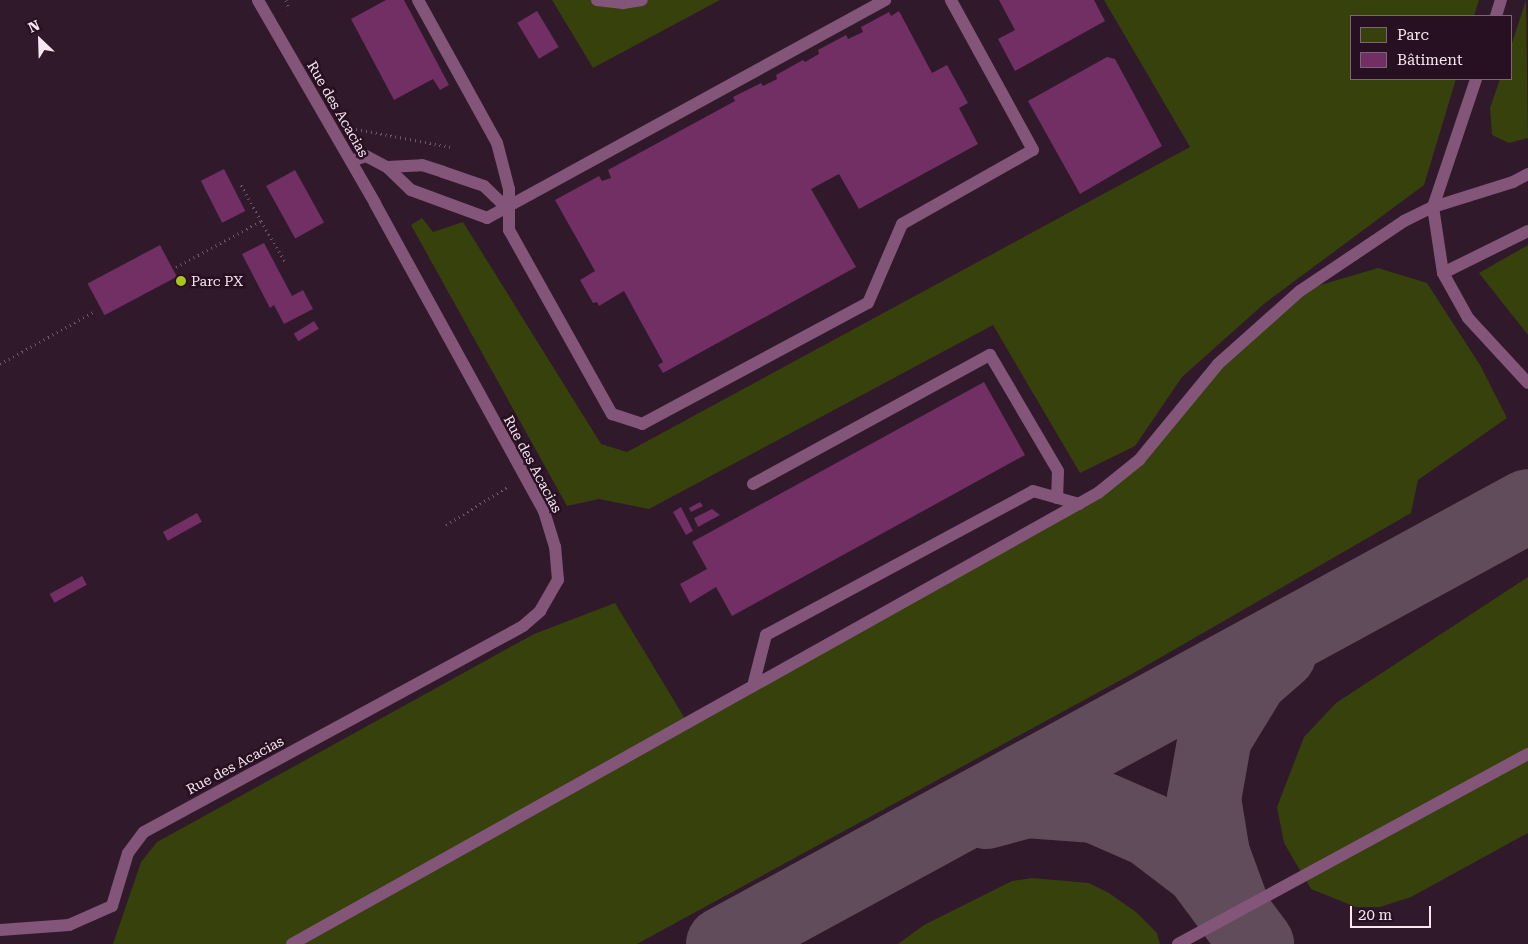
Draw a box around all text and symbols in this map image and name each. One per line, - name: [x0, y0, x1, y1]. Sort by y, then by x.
- north arrow: [15, 15, 65, 65]
- legend: [1350, 15, 1513, 80]
- text: N: [26, 17, 42, 36]
- text: Parc: [1397, 26, 1429, 44]
- text: Bâtiment: [1397, 51, 1463, 69]
- street label: Rue des Acacias: [304, 58, 372, 160]
- place label: Parc PX: [191, 273, 243, 289]
- marker: Parc PX: [175, 275, 187, 287]
- street label: Rue des Acacias: [500, 412, 566, 516]
- street label: Rue des Acacias: [183, 732, 287, 798]
- scale bar: [1353, 896, 1434, 928]
- text: 20 m: [1358, 906, 1392, 924]

